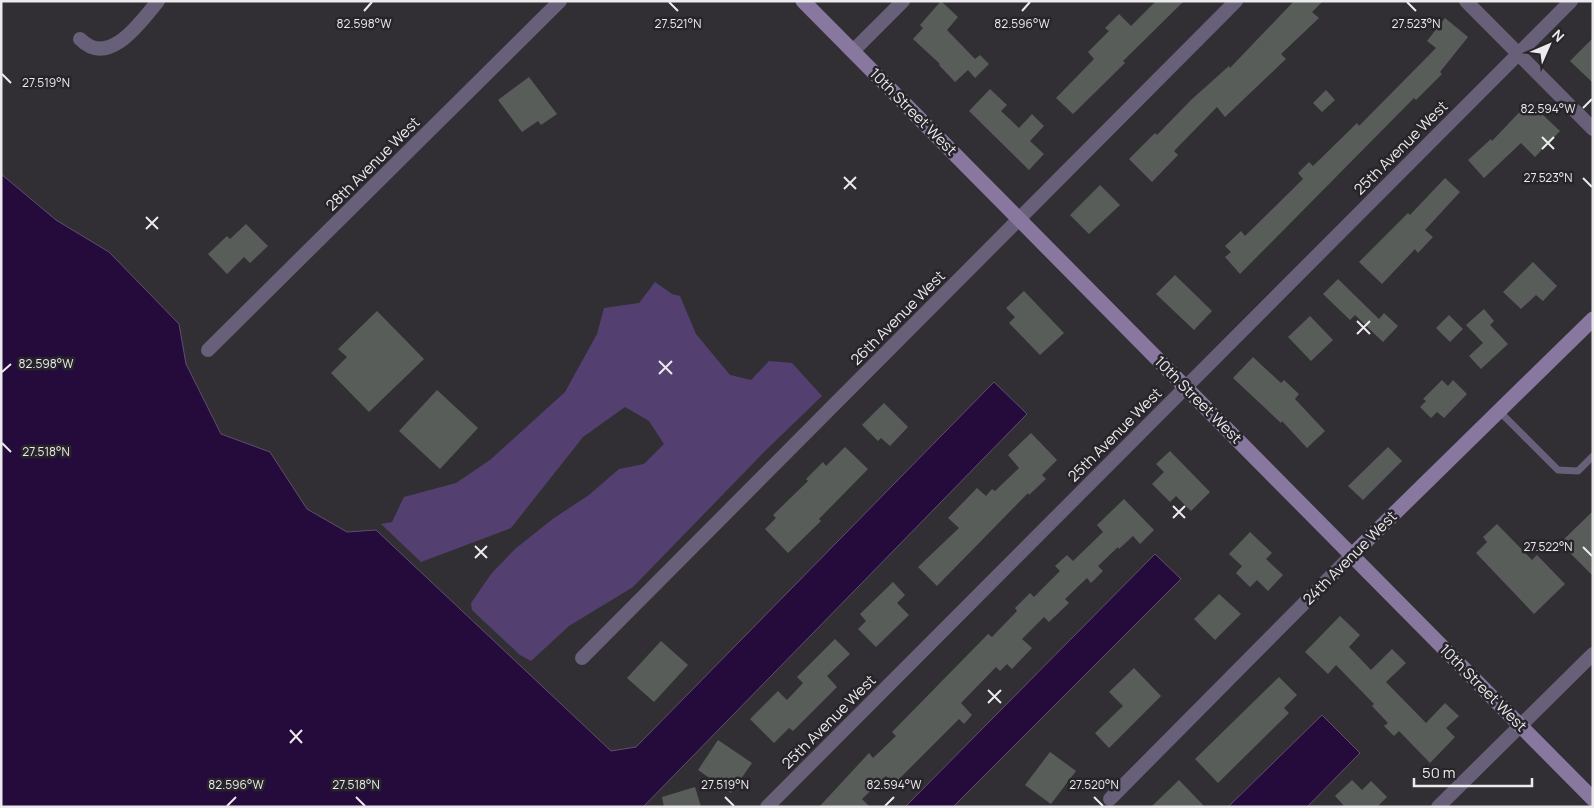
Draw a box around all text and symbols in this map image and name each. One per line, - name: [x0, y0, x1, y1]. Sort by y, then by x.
- text: 82.598°W: [337, 15, 392, 32]
- text: 27.521°N: [655, 15, 701, 32]
- text: 82.596°W: [994, 15, 1050, 32]
- text: 27.523°N: [1392, 15, 1440, 32]
- north arrow: [1524, 20, 1574, 70]
- text: N: [1548, 25, 1569, 46]
- street label: 10th Street West: [865, 63, 962, 160]
- text: 27.519°N: [22, 74, 70, 91]
- street label: 25th Avenue West: [1349, 96, 1452, 199]
- text: 82.594°W: [1521, 100, 1576, 117]
- street label: 28th Avenue West: [321, 112, 424, 215]
- text: 27.523°N: [1524, 169, 1572, 186]
- street label: 26th Avenue West: [846, 266, 950, 370]
- street label: 10th Street West: [1150, 351, 1247, 448]
- text: 82.598°W: [19, 355, 74, 372]
- street label: 25th Avenue West: [1063, 383, 1166, 486]
- text: 27.518°N: [22, 443, 70, 460]
- street label: 24th Avenue West: [1298, 506, 1401, 609]
- text: 27.522°N: [1524, 538, 1573, 555]
- street label: 10th Street West: [1435, 639, 1532, 736]
- street label: 25th Avenue West: [777, 670, 880, 773]
- scale bar: [1414, 756, 1532, 788]
- text: 50 m: [1422, 762, 1456, 783]
- text: 82.596°W: [208, 776, 264, 793]
- text: 27.518°N: [332, 776, 380, 793]
- text: 27.519°N: [701, 776, 749, 793]
- text: 82.594°W: [867, 776, 922, 793]
- text: 27.520°N: [1069, 776, 1119, 793]

